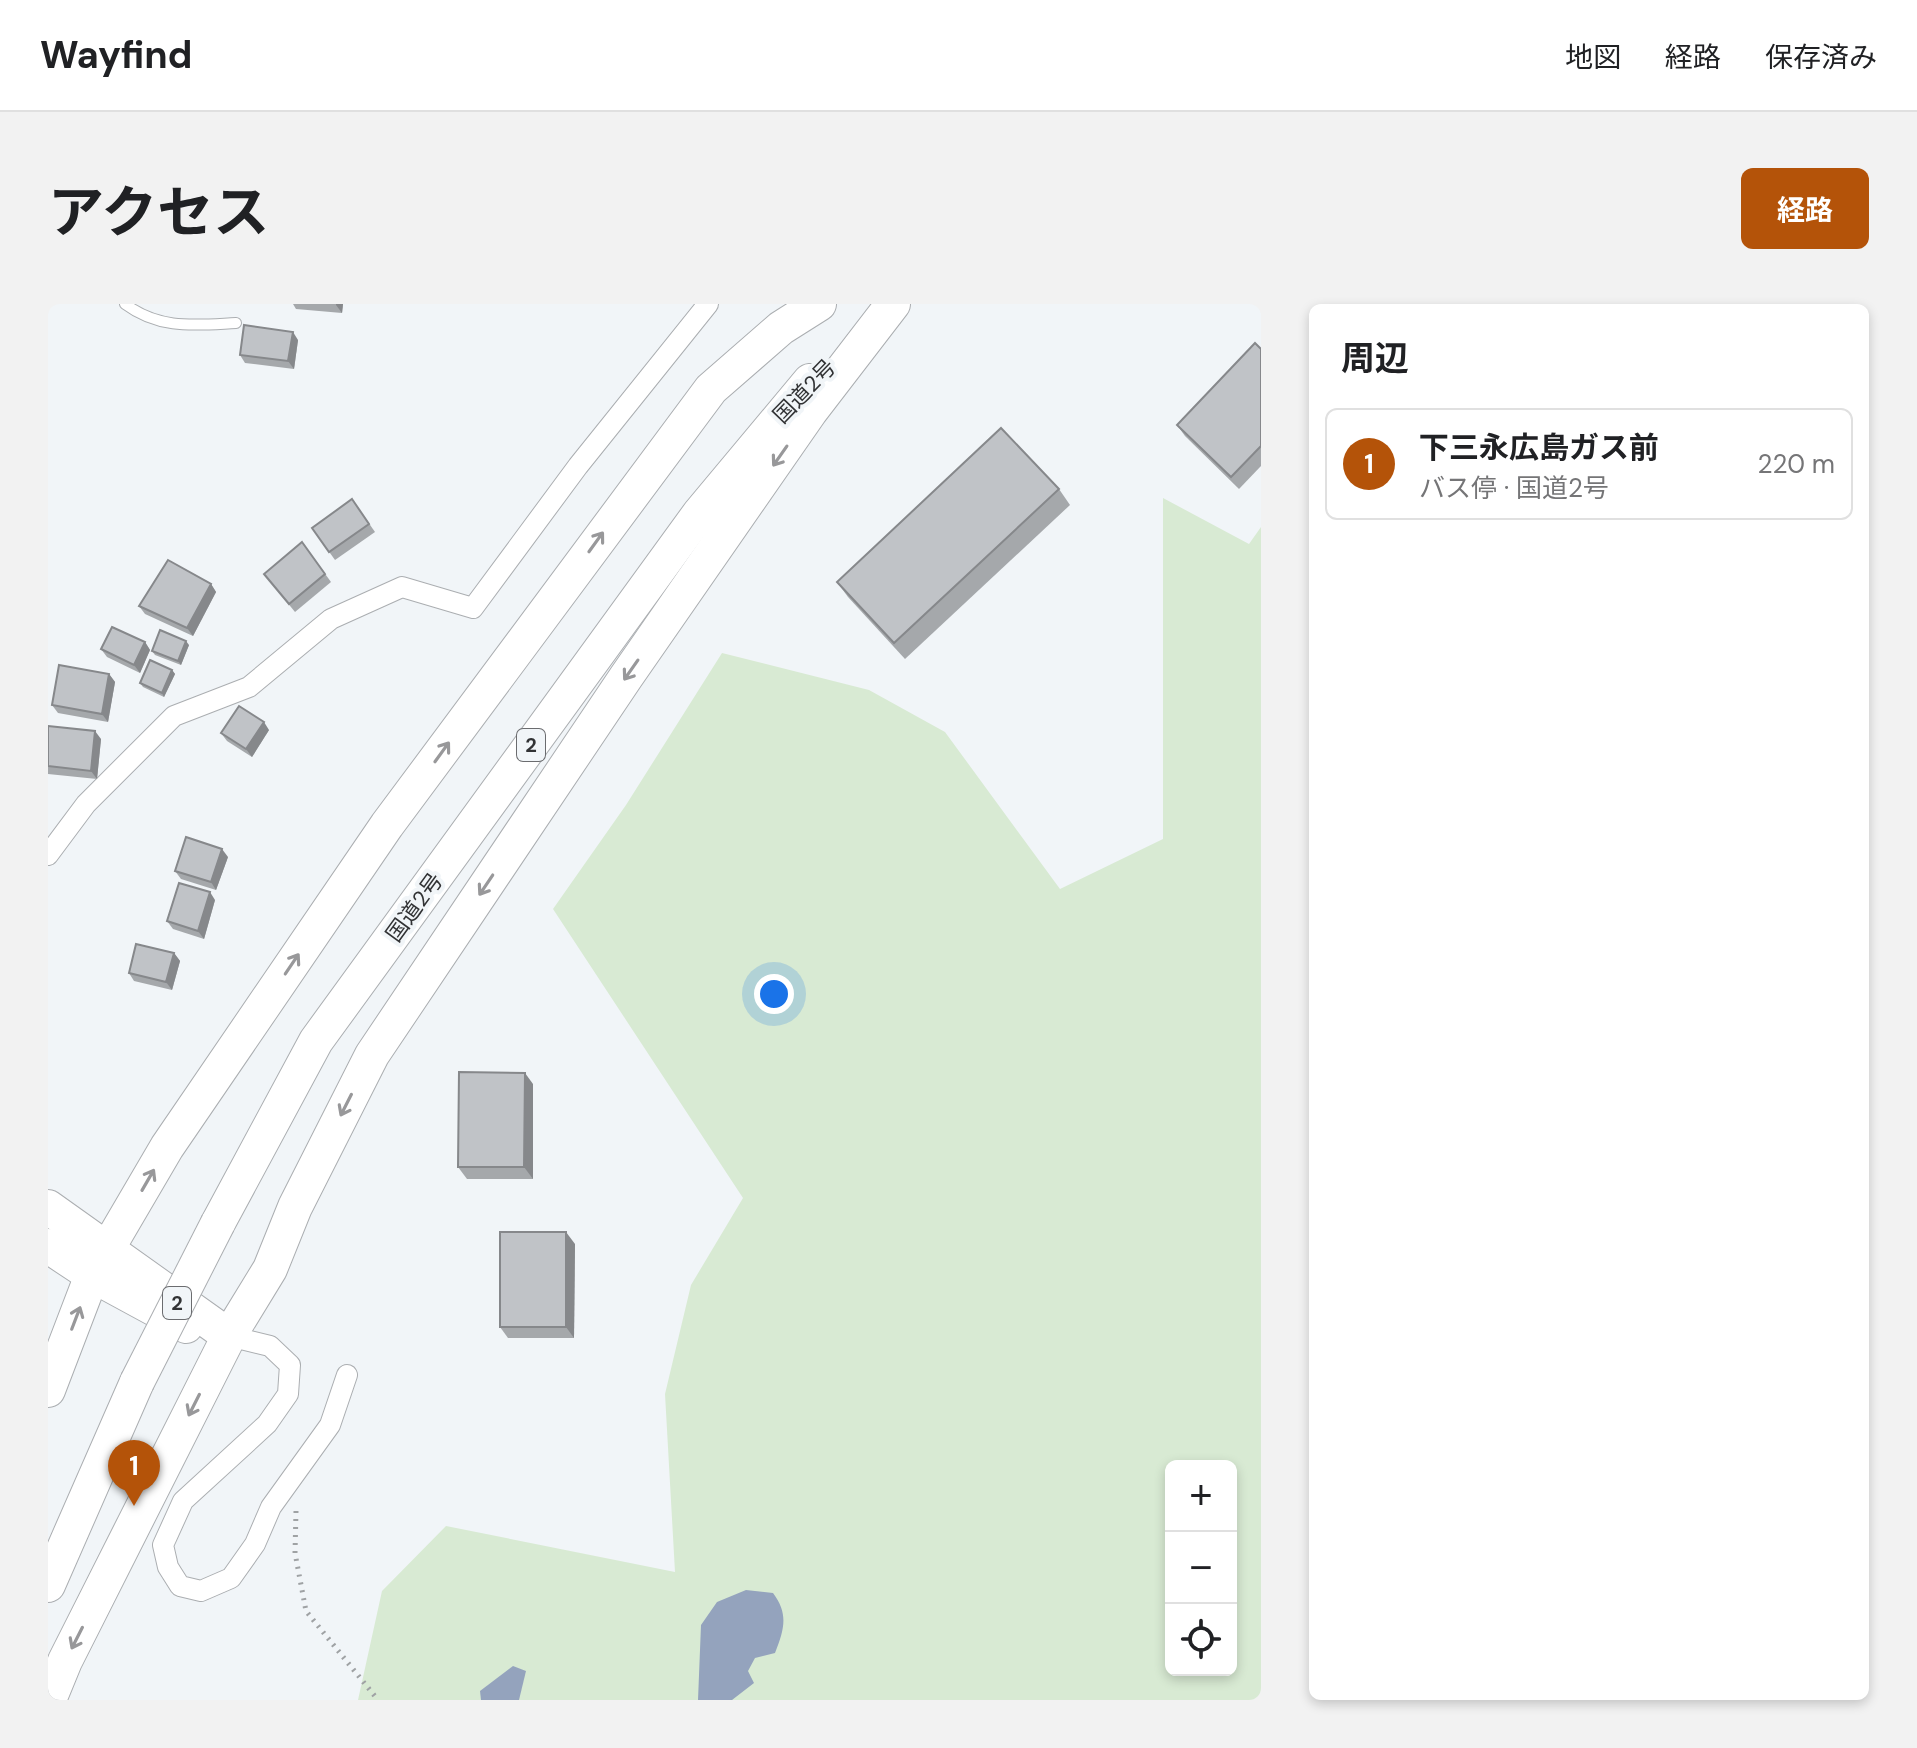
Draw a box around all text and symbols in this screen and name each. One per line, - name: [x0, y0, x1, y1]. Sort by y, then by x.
- text: Wayfind: [40, 30, 193, 80]
- text: 地図: [1565, 39, 1621, 76]
- text: 経路: [1665, 39, 1721, 76]
- text: 保存済み: [1765, 39, 1877, 76]
- button: 経路: [1741, 168, 1869, 249]
- text: アクセス: [48, 176, 269, 249]
- text: 周辺: [1341, 336, 1409, 381]
- street label: 国道2号: [767, 353, 842, 430]
- text: 下三永広島ガス前: [1419, 428, 1659, 467]
- one-way arrow: [772, 445, 788, 467]
- text: 1: [1364, 447, 1374, 481]
- text: 220 m: [1757, 447, 1835, 481]
- text: バス停 · 国道2号: [1419, 471, 1609, 505]
- one-way arrow: [587, 532, 604, 554]
- one-way arrow: [623, 658, 639, 680]
- road number: 2: [517, 729, 545, 761]
- one-way arrow: [433, 741, 450, 763]
- street label: 国道2号: [380, 867, 449, 948]
- one-way arrow: [477, 874, 494, 896]
- one-way arrow: [284, 954, 300, 976]
- your location: [754, 974, 794, 1014]
- one-way arrow: [338, 1092, 354, 1116]
- one-way arrow: [140, 1169, 156, 1192]
- road number: 2: [163, 1287, 191, 1319]
- one-way arrow: [70, 1306, 84, 1331]
- one-way arrow: [185, 1393, 201, 1417]
- pin: 1: [108, 1440, 160, 1506]
- map controls: [1165, 1460, 1237, 1676]
- button: +: [1165, 1460, 1237, 1532]
- button: −: [1165, 1532, 1237, 1604]
- button: locate: [1165, 1604, 1237, 1676]
- one-way arrow: [69, 1625, 84, 1649]

